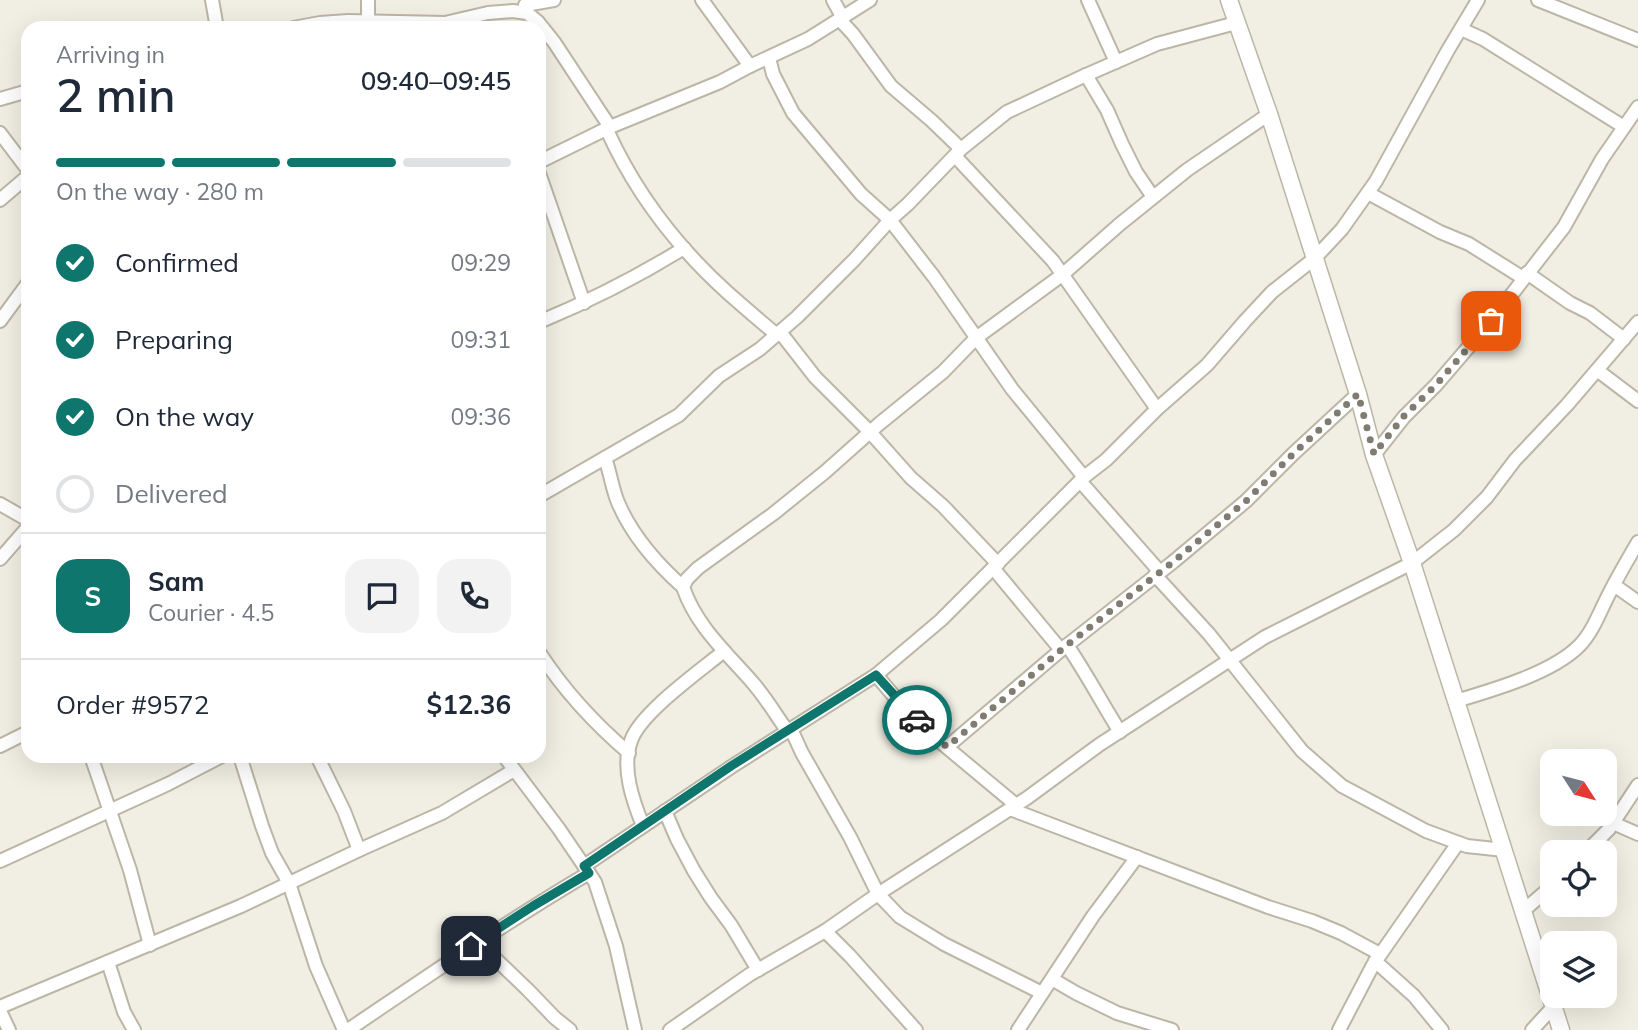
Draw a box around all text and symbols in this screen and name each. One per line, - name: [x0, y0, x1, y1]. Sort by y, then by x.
- text: Arriving in: [56, 40, 165, 69]
- text: 09:40–09:45: [361, 64, 511, 97]
- text: 2 min: [56, 66, 175, 124]
- text: On the way · 280 m: [56, 177, 264, 206]
- icon: check: [56, 244, 94, 282]
- text: Confirmed: [115, 246, 239, 279]
- text: 09:29: [451, 248, 511, 277]
- pin: [1461, 291, 1521, 351]
- icon: bag: [1472, 302, 1510, 340]
- icon: check: [56, 321, 94, 359]
- text: Preparing: [115, 323, 233, 356]
- text: 09:31: [451, 325, 511, 354]
- icon: check: [56, 398, 94, 436]
- text: On the way: [115, 400, 254, 433]
- text: 09:36: [451, 402, 511, 431]
- text: Delivered: [115, 477, 228, 510]
- button: chat: [345, 559, 419, 633]
- button: phone: [437, 559, 511, 633]
- text: Sam: [148, 565, 204, 598]
- text: S: [85, 580, 101, 613]
- text: Courier · 4.5: [148, 598, 274, 627]
- courier: [882, 685, 952, 755]
- text: Order #9572: [56, 688, 209, 721]
- text: $12.36: [427, 688, 511, 721]
- icon: car: [898, 701, 936, 739]
- north arrow: [1540, 749, 1617, 826]
- map controls: [1540, 749, 1617, 1008]
- button: locate: [1540, 840, 1617, 917]
- pin: [441, 916, 501, 976]
- icon: home: [452, 927, 490, 965]
- button: layers: [1540, 931, 1617, 1008]

